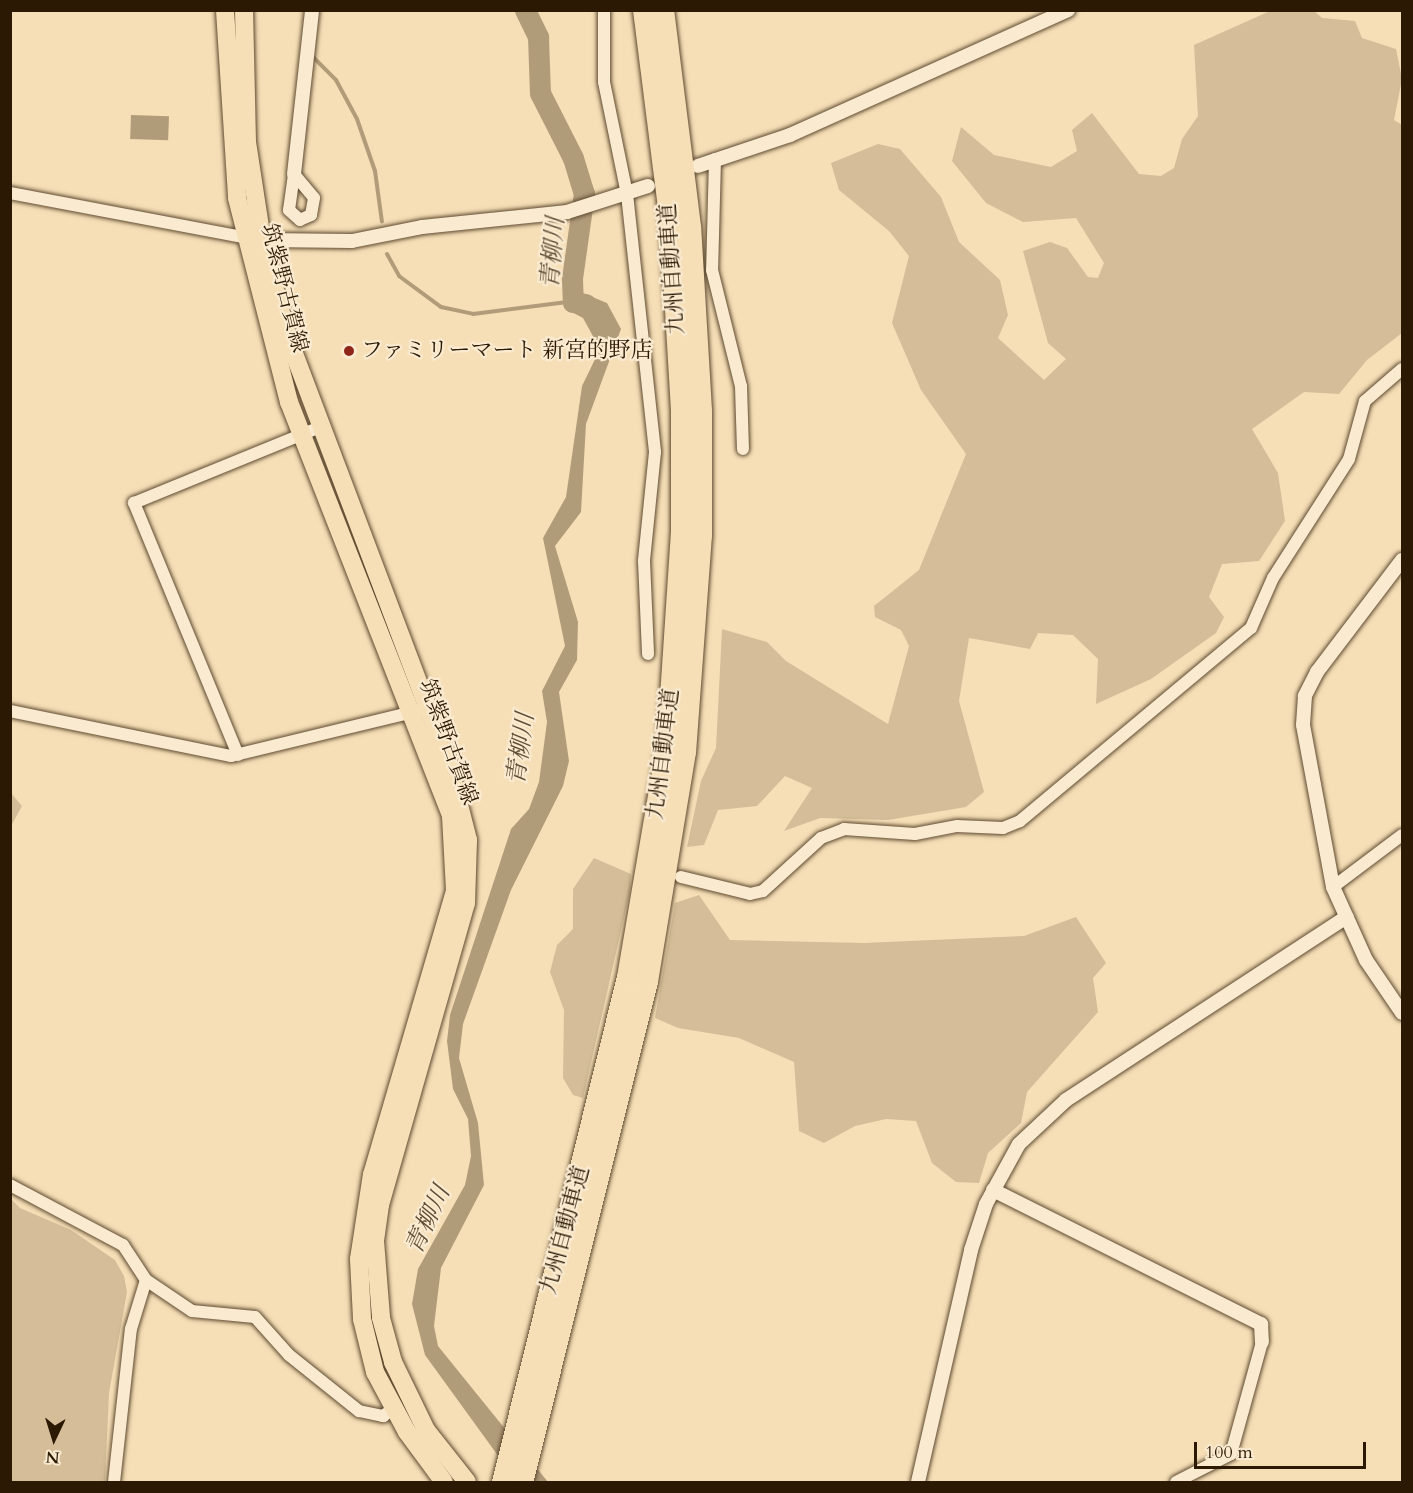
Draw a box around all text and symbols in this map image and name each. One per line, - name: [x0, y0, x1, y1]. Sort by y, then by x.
- street label: 九州自動車道: [654, 202, 690, 336]
- water label: 青柳川: [536, 216, 570, 290]
- street label: 筑紫野古賀線: [255, 221, 313, 355]
- place label: ファミリーマート 新宮的野店: [361, 338, 653, 364]
- marker: ファミリーマート 新宮的野店: [342, 344, 356, 358]
- street label: 筑紫野古賀線: [413, 675, 483, 809]
- street label: 九州自動車道: [642, 687, 684, 821]
- water label: 青柳川: [502, 711, 540, 787]
- street label: 九州自動車道: [535, 1163, 595, 1297]
- water label: 青柳川: [400, 1181, 456, 1259]
- north arrow: [24, 1409, 84, 1469]
- scale bar: [1197, 1430, 1370, 1468]
- text: 100 m: [1205, 1440, 1253, 1465]
- text: N: [45, 1445, 60, 1468]

